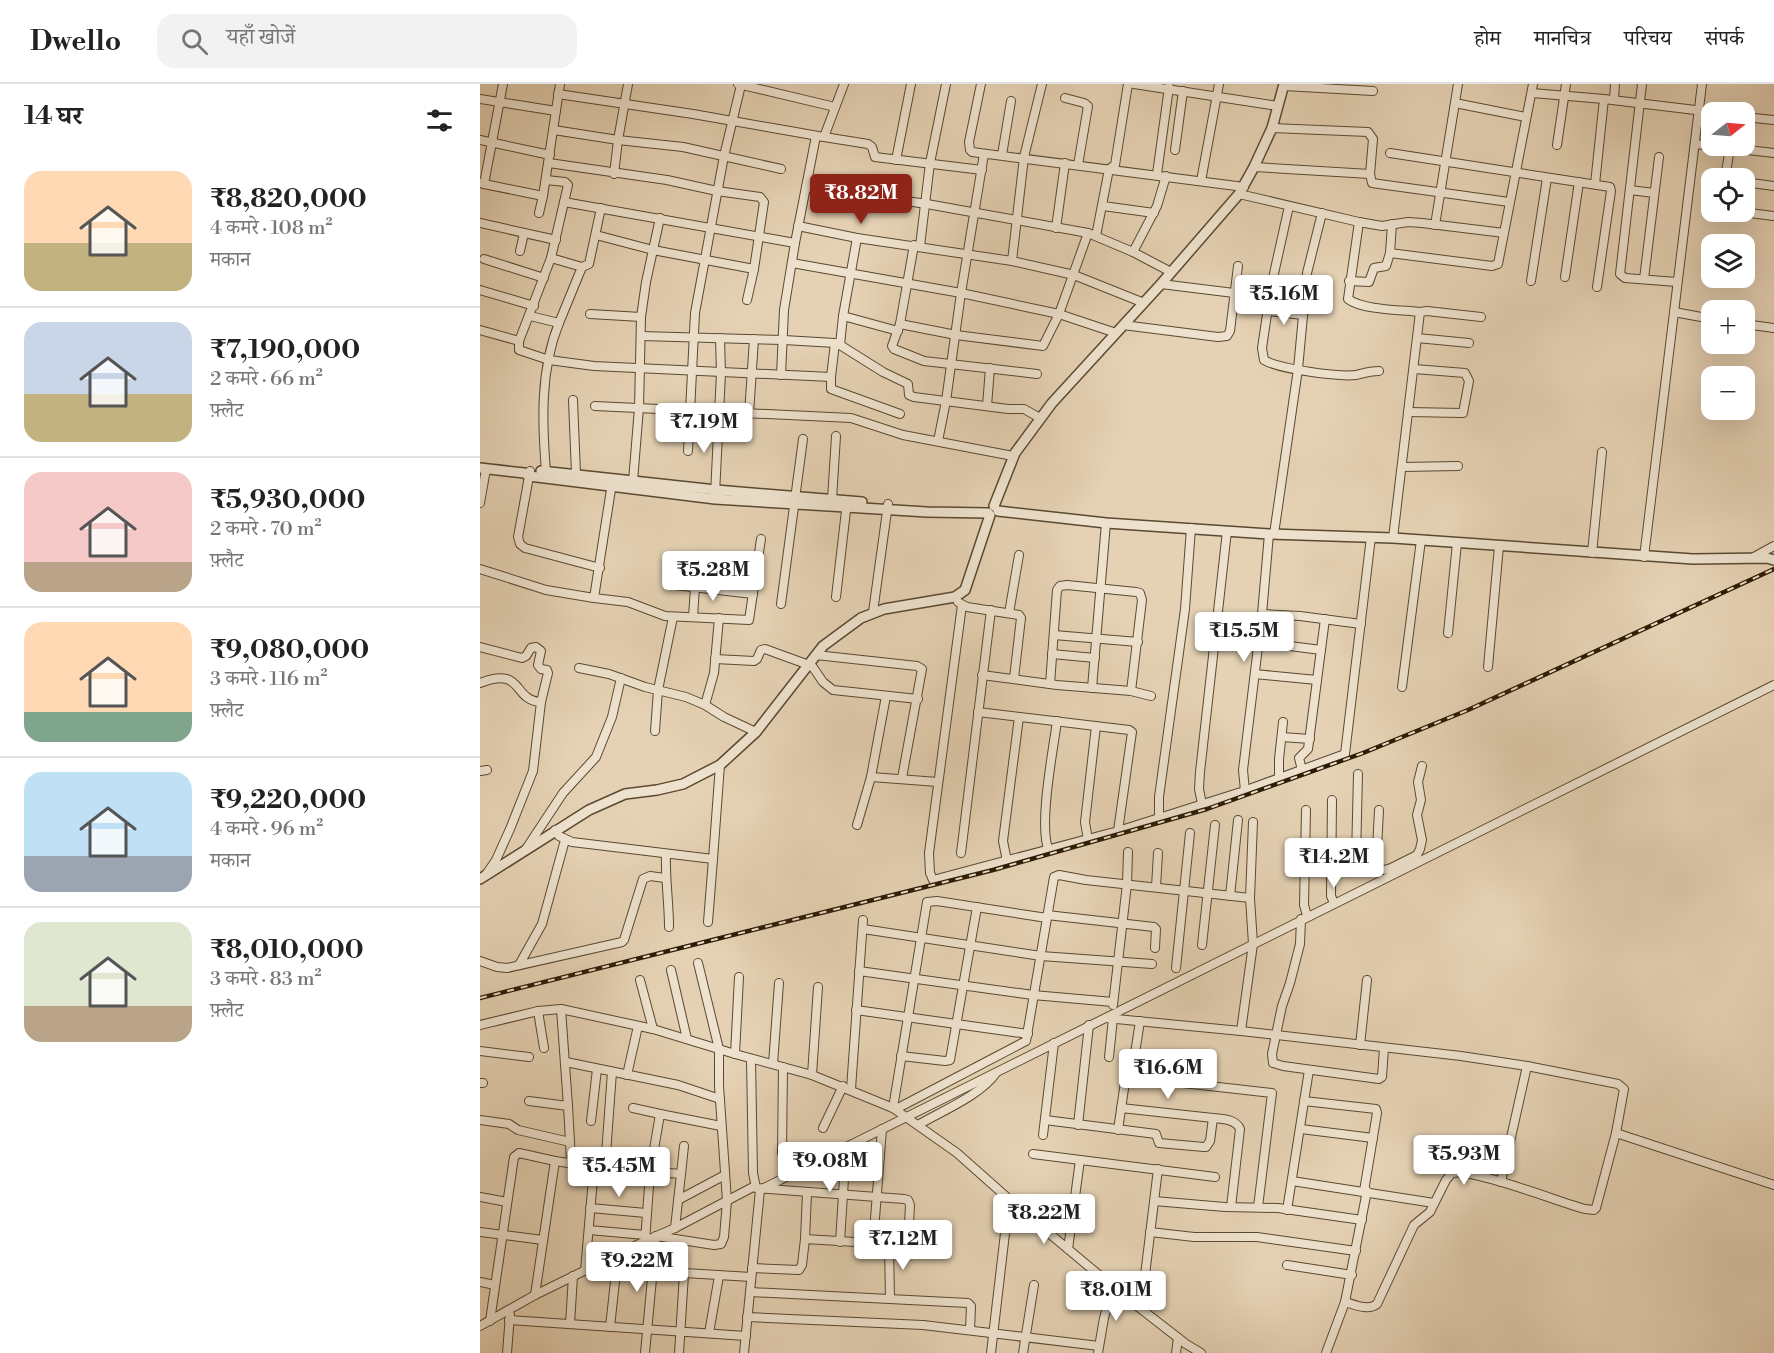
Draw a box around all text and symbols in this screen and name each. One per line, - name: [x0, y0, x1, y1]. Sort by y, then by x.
- search box: [157, 14, 577, 68]
- text: Dwello: [30, 24, 121, 59]
- text: यहाँ खोजें: [226, 24, 295, 51]
- icon: search: [178, 25, 211, 58]
- text: होम: [1474, 26, 1501, 52]
- text: मानचित्र: [1534, 26, 1591, 52]
- text: परिचय: [1624, 26, 1672, 52]
- text: संपर्क: [1705, 26, 1744, 52]
- text: 14 घर: [24, 100, 83, 132]
- north arrow: [1701, 102, 1755, 156]
- map controls: [1701, 102, 1755, 420]
- icon: filters: [423, 104, 456, 137]
- button: locate: [1701, 168, 1755, 222]
- pin: ₹8.82M: [812, 174, 910, 225]
- text: ₹8.82M: [824, 181, 898, 206]
- text: ₹8,820,000: [210, 183, 367, 215]
- icon: home: [72, 195, 144, 267]
- text: 4 कमरे · 108 m²: [210, 216, 333, 241]
- button: layers: [1701, 234, 1755, 288]
- text: मकान: [210, 248, 251, 273]
- pin: ₹5.16M: [1235, 275, 1333, 326]
- text: ₹5.16M: [1249, 282, 1319, 307]
- button: +: [1701, 300, 1755, 354]
- text: ₹7,190,000: [210, 334, 360, 366]
- icon: home: [72, 346, 144, 418]
- button: −: [1701, 366, 1755, 420]
- text: 2 कमरे · 66 m²: [210, 367, 323, 392]
- text: फ़्लैट: [210, 399, 243, 424]
- pin: ₹7.19M: [655, 403, 753, 454]
- text: ₹7.19M: [670, 410, 738, 435]
- text: ₹5,930,000: [210, 484, 365, 516]
- icon: home: [72, 496, 144, 568]
- text: 2 कमरे · 70 m²: [210, 517, 321, 542]
- text: फ़्लैट: [210, 549, 243, 574]
- pin: ₹5.28M: [664, 551, 762, 602]
- text: ₹5.28M: [676, 558, 750, 583]
- pin: ₹15.5M: [1195, 612, 1293, 663]
- text: ₹15.5M: [1209, 619, 1279, 644]
- text: ₹9,080,000: [210, 634, 369, 666]
- icon: home: [72, 646, 144, 718]
- text: 3 कमरे · 116 m²: [210, 667, 327, 692]
- text: फ़्लैट: [210, 699, 243, 724]
- text: ₹9,220,000: [210, 784, 366, 816]
- icon: home: [72, 796, 144, 868]
- text: 4 कमरे · 96 m²: [210, 817, 323, 842]
- pin: ₹14.2M: [1285, 838, 1383, 889]
- text: ₹14.2M: [1299, 845, 1369, 870]
- text: मकान: [210, 849, 251, 874]
- text: ₹8,010,000: [210, 934, 364, 966]
- icon: home: [72, 946, 144, 1018]
- text: 3 कमरे · 83 m²: [210, 967, 321, 992]
- text: फ़्लैट: [210, 999, 243, 1024]
- pin: ₹16.6M: [1119, 1049, 1217, 1100]
- text: ₹16.6M: [1133, 1056, 1203, 1081]
- pin: ₹5.93M: [1415, 1135, 1513, 1186]
- pin: ₹9.08M: [781, 1142, 879, 1193]
- text: ₹5.93M: [1427, 1142, 1501, 1167]
- pin: ₹5.45M: [570, 1147, 668, 1198]
- text: ₹9.08M: [792, 1149, 868, 1174]
- text: ₹5.45M: [582, 1154, 656, 1179]
- pin: ₹8.22M: [995, 1194, 1093, 1245]
- text: ₹8.22M: [1007, 1201, 1081, 1226]
- pin: ₹7.12M: [854, 1220, 952, 1271]
- text: ₹7.12M: [868, 1227, 938, 1252]
- pin: ₹9.22M: [588, 1242, 686, 1293]
- text: ₹9.22M: [600, 1249, 674, 1274]
- pin: ₹8.01M: [1067, 1271, 1165, 1322]
- text: ₹8.01M: [1080, 1278, 1152, 1303]

